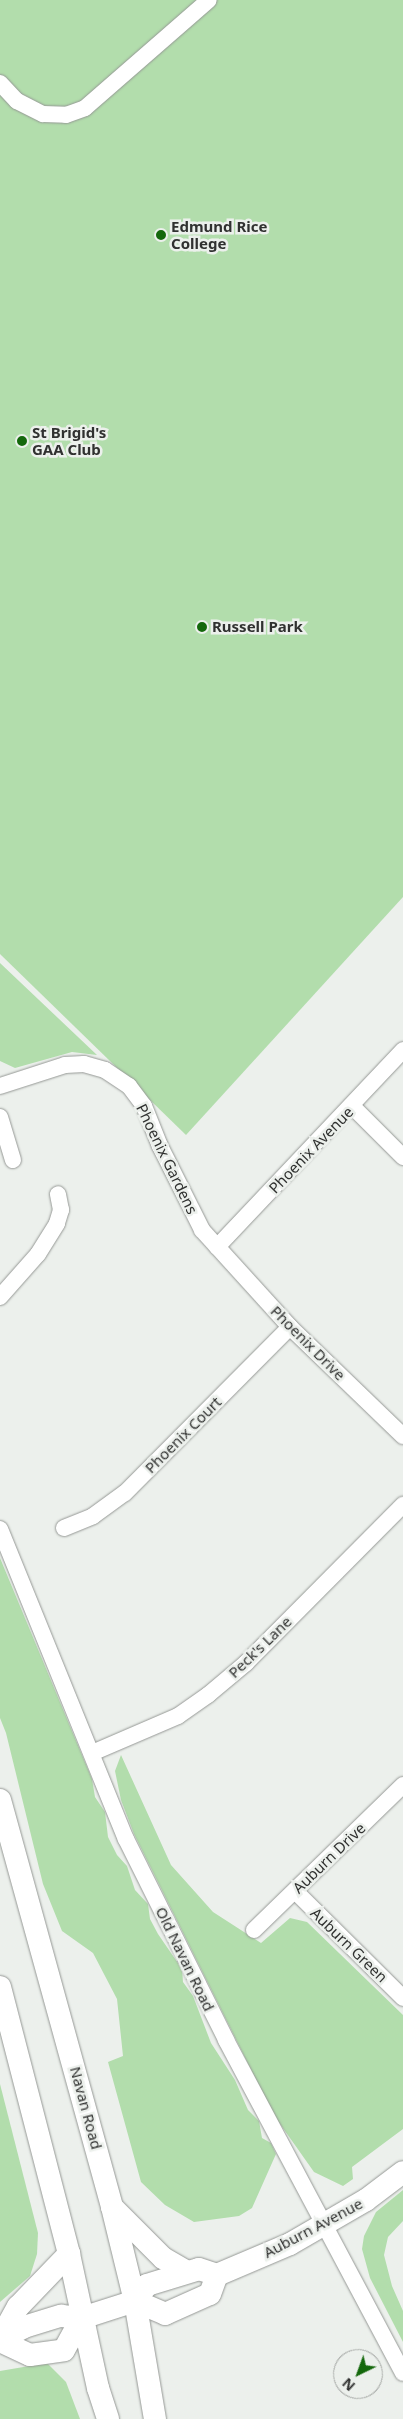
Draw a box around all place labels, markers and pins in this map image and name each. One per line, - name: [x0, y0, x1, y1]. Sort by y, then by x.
- place label: Edmund Rice College: [171, 217, 267, 252]
- marker: Edmund Rice College: [155, 229, 167, 241]
- place label: St Brigid's GAA Club: [32, 423, 106, 458]
- marker: St Brigid's GAA Club: [16, 435, 28, 447]
- place label: Russell Park: [212, 618, 303, 636]
- marker: Russell Park: [196, 621, 208, 633]

